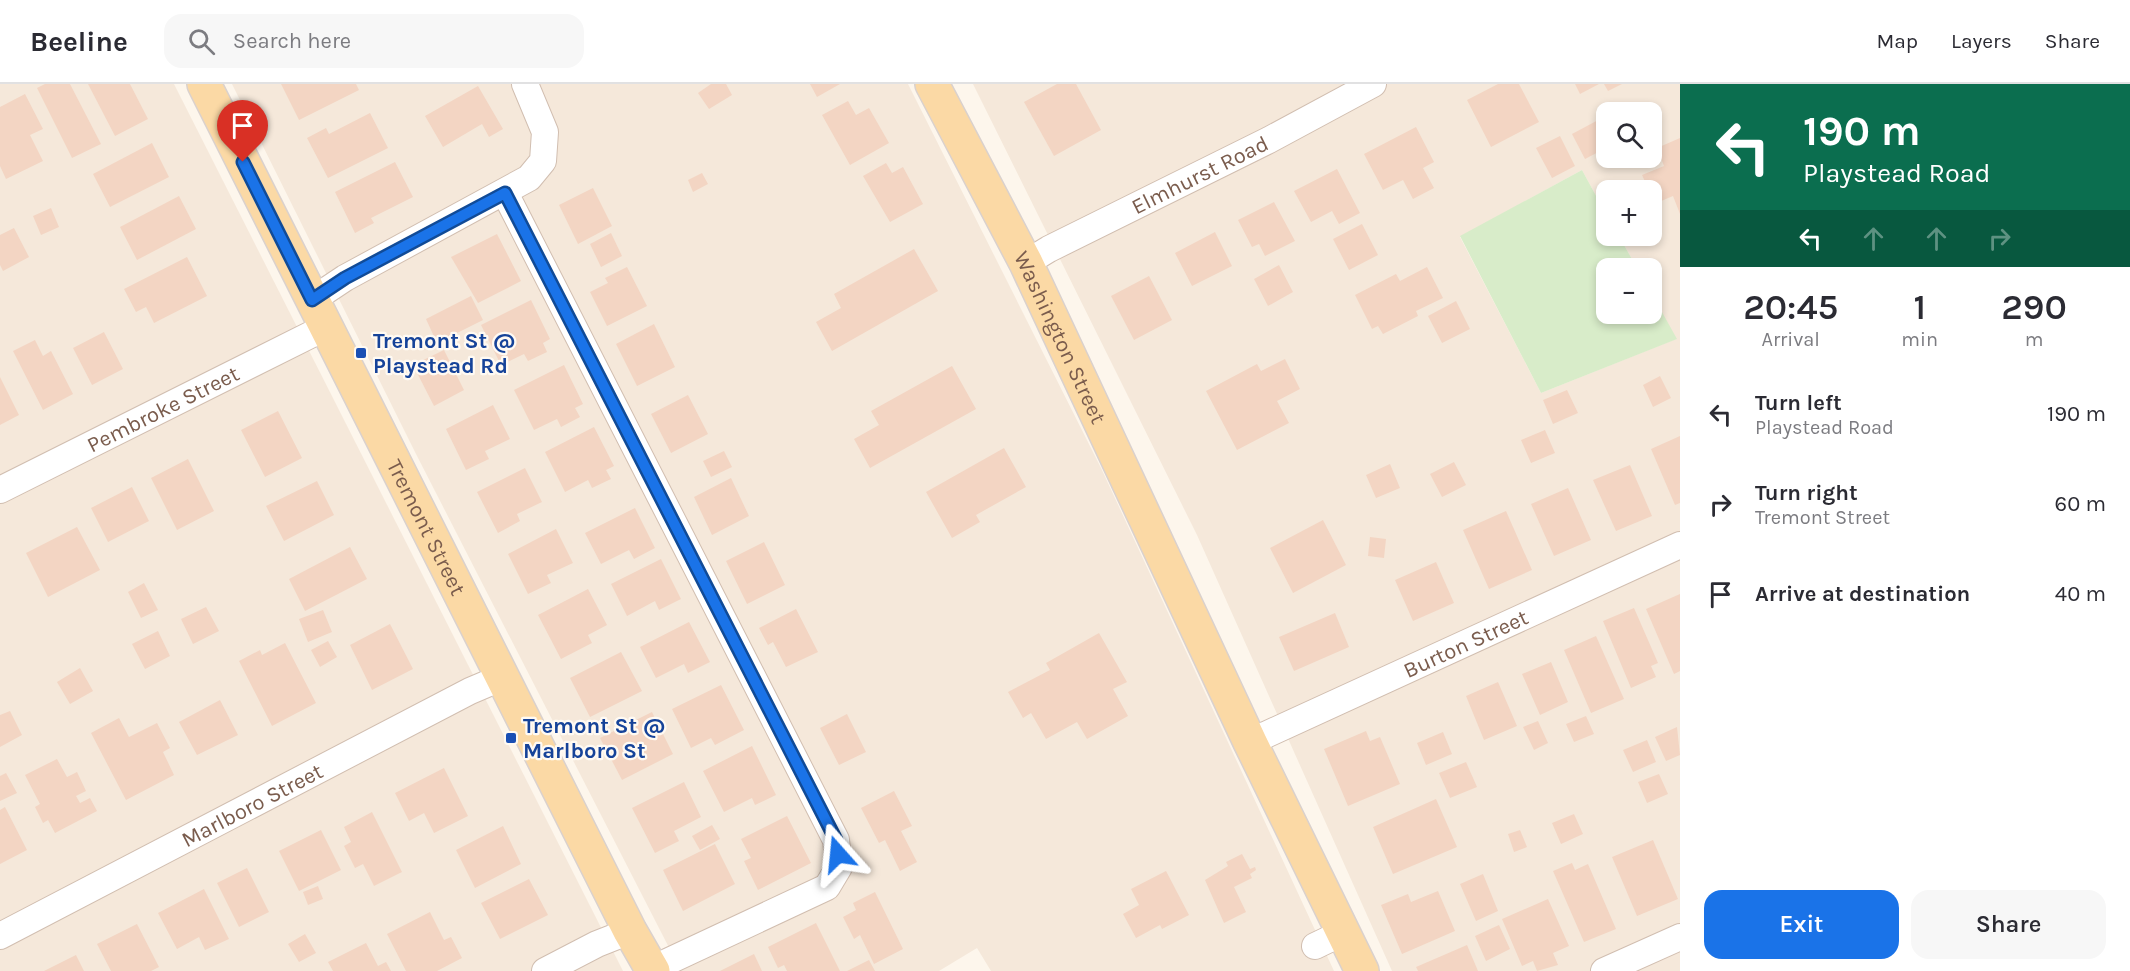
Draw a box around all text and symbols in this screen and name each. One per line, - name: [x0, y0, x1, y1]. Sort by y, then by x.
- search box: [164, 14, 584, 68]
- text: Beeline: [30, 25, 128, 58]
- icon: search: [185, 25, 218, 58]
- text: Search here: [233, 28, 351, 54]
- text: Map: [1876, 29, 1918, 53]
- text: Layers: [1951, 29, 2012, 53]
- text: Share: [2045, 29, 2100, 53]
- pin: [217, 100, 268, 162]
- map controls: [1596, 102, 1662, 324]
- button: search: [1596, 102, 1662, 168]
- text: 190 m: [1803, 106, 1921, 156]
- icon: left: [1704, 108, 1782, 186]
- icon: arrive: [226, 109, 259, 142]
- street label: Elmhurst Road: [1127, 130, 1273, 220]
- text: Playstead Road: [1803, 157, 1991, 189]
- button: +: [1596, 180, 1662, 246]
- icon: left: [1794, 222, 1827, 255]
- icon: ahead: [1857, 222, 1890, 255]
- icon: ahead: [1920, 222, 1953, 255]
- icon: right: [1983, 222, 2016, 255]
- street label: Washington Street: [1008, 247, 1111, 428]
- button: −: [1596, 258, 1662, 324]
- text: 20:45: [1743, 286, 1838, 328]
- text: 1: [1913, 286, 1926, 328]
- text: 290: [2001, 286, 2067, 328]
- place label: Tremont St @ Playstead Rd: [373, 328, 515, 379]
- text: Arrival: [1761, 328, 1820, 351]
- text: min: [1901, 328, 1938, 351]
- text: m: [2025, 328, 2043, 351]
- marker: Tremont St @ Playstead Rd: [354, 346, 368, 360]
- street label: Pembroke Street: [83, 361, 244, 458]
- text: Turn left: [1755, 390, 1842, 416]
- icon: left: [1704, 398, 1737, 431]
- text: 190 m: [2047, 401, 2106, 427]
- text: Playstead Road: [1755, 416, 1894, 439]
- street label: Tremont Street: [381, 455, 471, 600]
- text: Turn right: [1755, 480, 1858, 506]
- icon: right: [1704, 488, 1737, 521]
- text: 60 m: [2055, 491, 2106, 517]
- text: Tremont Street: [1755, 506, 1890, 529]
- icon: arrive: [1704, 578, 1737, 611]
- text: Arrive at destination: [1755, 581, 1970, 607]
- text: 40 m: [2055, 581, 2106, 607]
- street label: Burton Street: [1399, 604, 1532, 684]
- place label: Tremont St @ Marlboro St: [523, 713, 665, 764]
- marker: Tremont St @ Marlboro St: [504, 731, 518, 745]
- street label: Marlboro Street: [177, 758, 327, 853]
- position arrow: [806, 822, 870, 886]
- button: Exit: [1704, 890, 1899, 959]
- button: Share: [1911, 890, 2106, 959]

